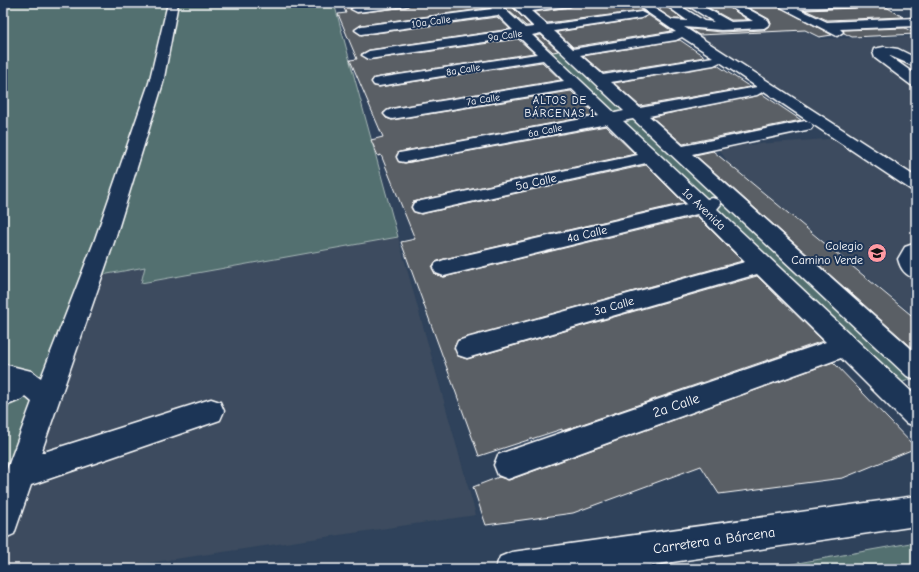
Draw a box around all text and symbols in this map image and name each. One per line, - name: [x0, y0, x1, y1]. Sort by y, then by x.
- street label: 10a Calle: [411, 13, 451, 31]
- street label: 9a Calle: [487, 28, 523, 44]
- street label: 8a Calle: [445, 61, 481, 79]
- street label: 7a Calle: [465, 91, 501, 109]
- district label: ALTOS DE BÁRCENAS 1: [525, 94, 595, 120]
- street label: 6a Calle: [527, 122, 563, 140]
- street label: 5a Calle: [514, 171, 558, 193]
- street label: 1a Avenida: [679, 185, 729, 233]
- street label: 4a Calle: [566, 223, 608, 245]
- place label: Colegio Camino Verde: [791, 239, 863, 267]
- school or university icon: Colegio Camino Verde: [866, 242, 888, 264]
- street label: 3a Calle: [592, 294, 636, 318]
- street label: 2a Calle: [651, 390, 702, 421]
- street label: Carretera a Bárcena: [652, 524, 776, 557]

